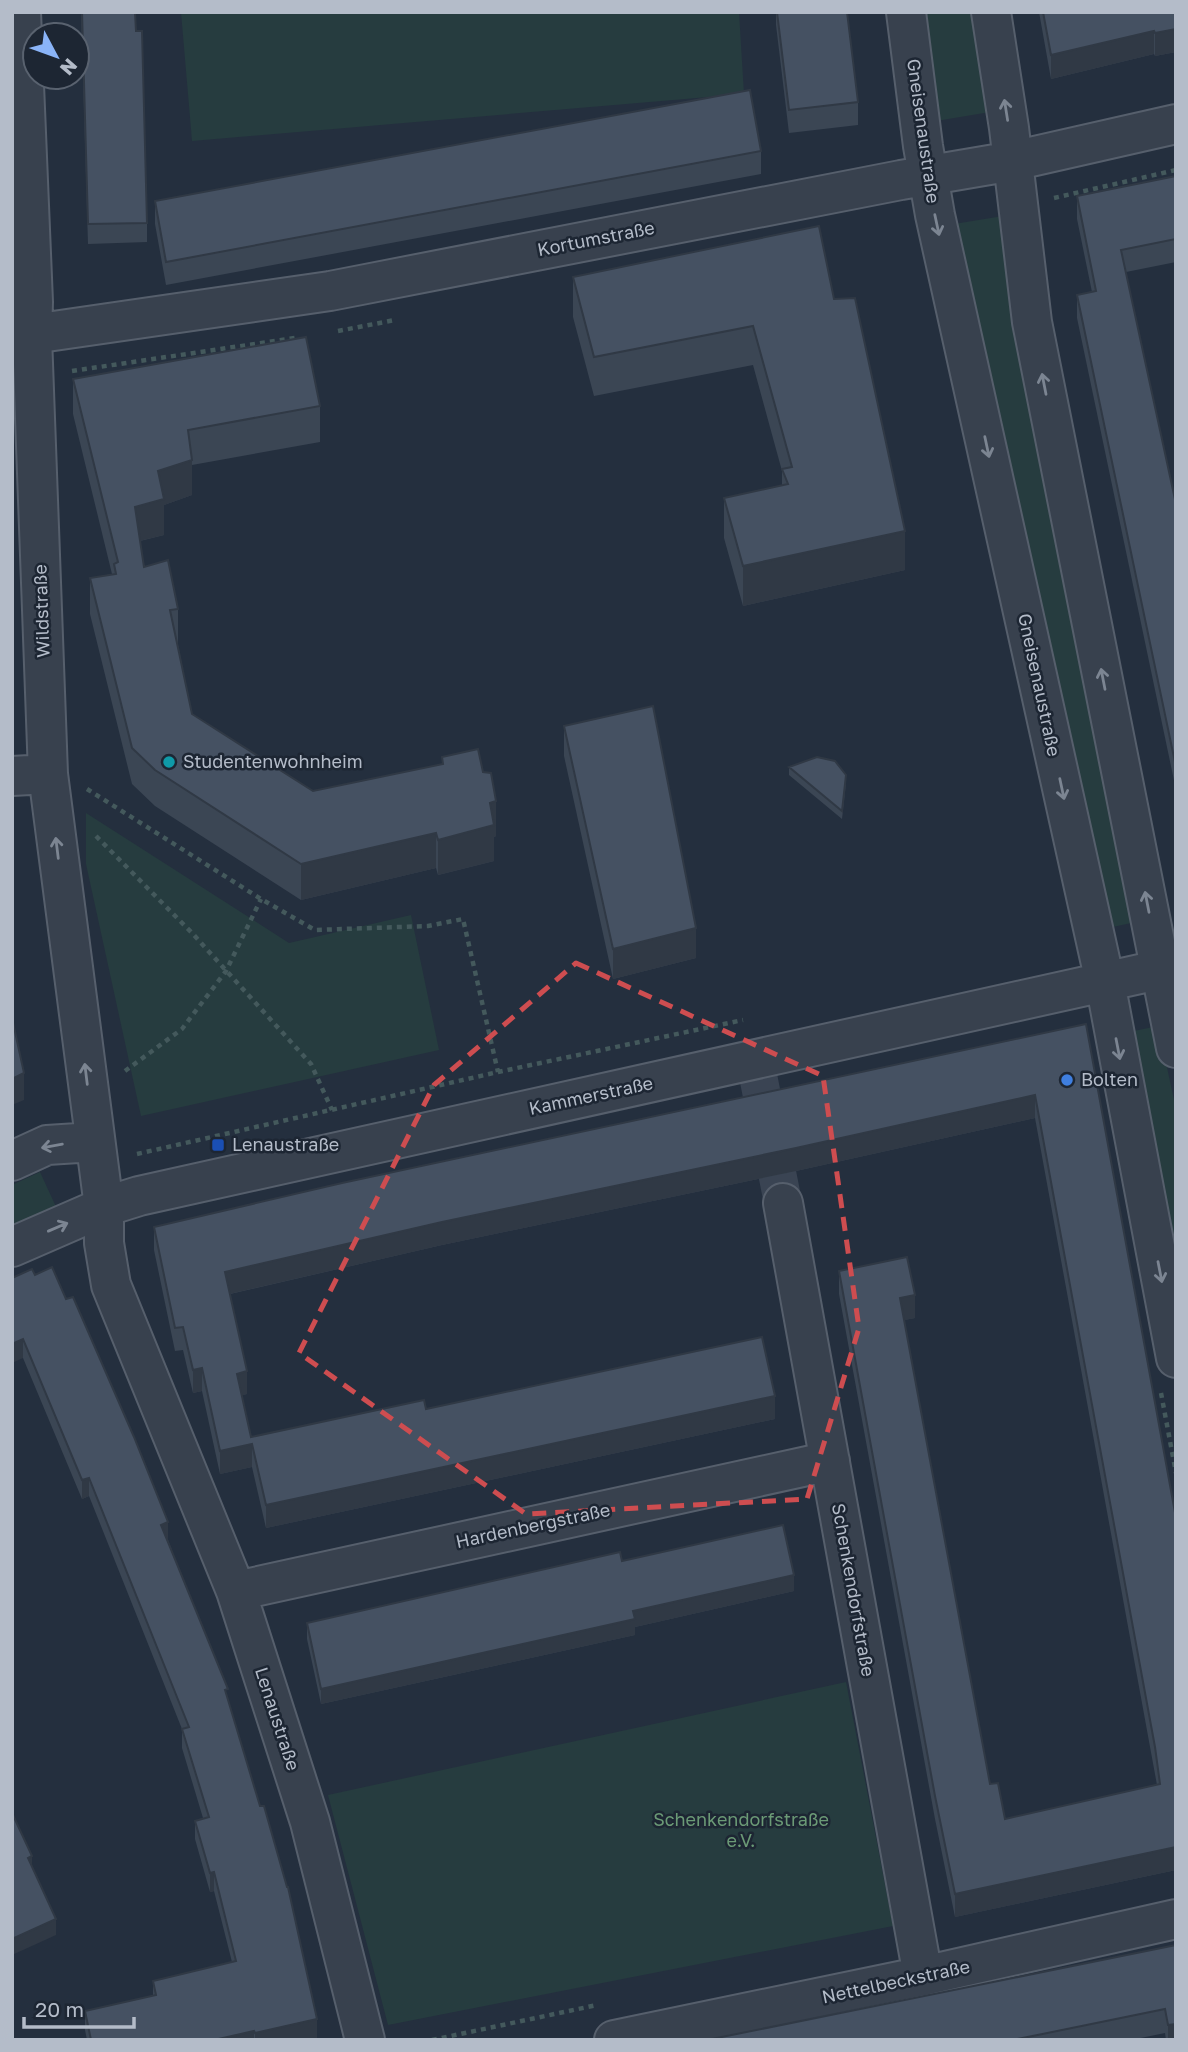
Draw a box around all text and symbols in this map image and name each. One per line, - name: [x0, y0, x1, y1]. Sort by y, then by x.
- north arrow: [21, 21, 91, 91]
- text: N: [56, 54, 83, 80]
- street label: Gneisenaustraße: [903, 57, 945, 205]
- one-way arrow: [999, 99, 1012, 122]
- one-way arrow: [931, 213, 945, 236]
- street label: Kortumstraße: [535, 216, 656, 260]
- one-way arrow: [1037, 373, 1051, 396]
- one-way arrow: [980, 435, 994, 458]
- street label: Wildstraße: [28, 564, 54, 658]
- street label: Gneisenaustraße: [1014, 611, 1066, 758]
- one-way arrow: [1095, 668, 1109, 691]
- place label: Studentenwohnheim: [183, 750, 363, 772]
- marker: Studentenwohnheim: [161, 754, 177, 770]
- one-way arrow: [1056, 777, 1070, 800]
- one-way arrow: [51, 837, 64, 860]
- one-way arrow: [1139, 891, 1153, 914]
- one-way arrow: [1112, 1037, 1125, 1060]
- one-way arrow: [79, 1063, 92, 1086]
- place label: Bolten: [1081, 1068, 1138, 1090]
- street label: Kammerstraße: [527, 1071, 655, 1119]
- marker: Bolten: [1059, 1072, 1075, 1088]
- place label: Lenaustraße: [232, 1133, 339, 1155]
- marker: Lenaustraße: [210, 1137, 226, 1153]
- one-way arrow: [41, 1140, 64, 1153]
- one-way arrow: [47, 1219, 68, 1232]
- one-way arrow: [1154, 1260, 1167, 1283]
- street label: Hardenbergstraße: [454, 1498, 612, 1552]
- street label: Schenkendorfstraße: [828, 1501, 880, 1678]
- street label: Lenaustraße: [251, 1664, 305, 1773]
- park label: Schenkendorfstraße e.V.: [653, 1808, 829, 1851]
- street label: Nettelbeckstraße: [820, 1955, 972, 2007]
- scale bar: [24, 1986, 135, 2030]
- text: 20 m: [35, 1996, 84, 2022]

